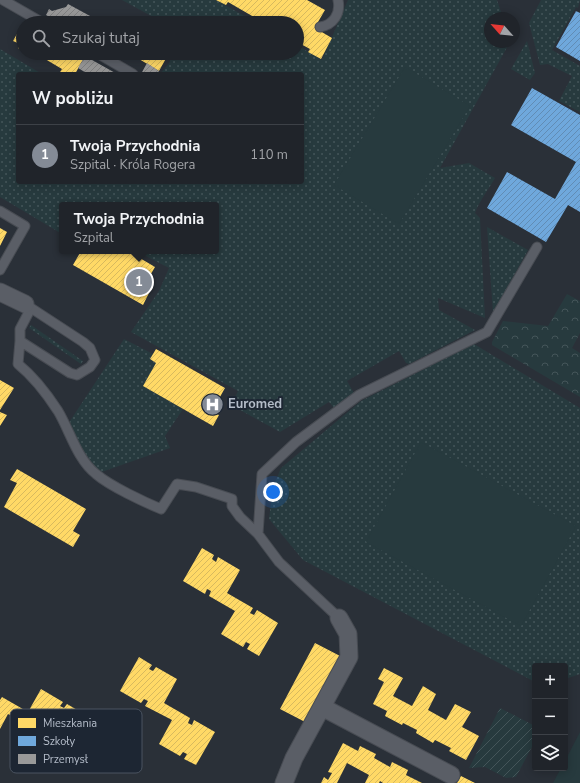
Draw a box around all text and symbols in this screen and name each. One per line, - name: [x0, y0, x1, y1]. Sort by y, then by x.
- north arrow: [484, 12, 520, 48]
- search box: [16, 16, 304, 60]
- icon: search: [30, 27, 52, 49]
- text: Szukaj tutaj: [62, 28, 140, 48]
- text: W pobliżu: [32, 87, 113, 110]
- text: Twoja Przychodnia: [70, 136, 200, 156]
- text: 1: [41, 146, 49, 164]
- text: 110 m: [250, 146, 288, 164]
- text: Szpital · Króla Rogera: [70, 156, 195, 174]
- popup: [59, 202, 219, 254]
- text: Twoja Przychodnia: [74, 209, 204, 229]
- text: Szpital: [74, 229, 114, 247]
- pin: 1: [126, 267, 152, 297]
- hospital icon: Euromed: [199, 391, 225, 417]
- place label: Euromed: [228, 395, 282, 413]
- your location: [263, 482, 283, 502]
- map controls: [532, 663, 568, 771]
- button: +: [532, 663, 568, 699]
- button: −: [532, 699, 568, 735]
- legend: [10, 709, 142, 773]
- text: Mieszkania: [43, 716, 97, 731]
- text: Szkoły: [43, 734, 75, 749]
- button: layers: [532, 735, 568, 771]
- text: Przemysł: [43, 752, 89, 767]

